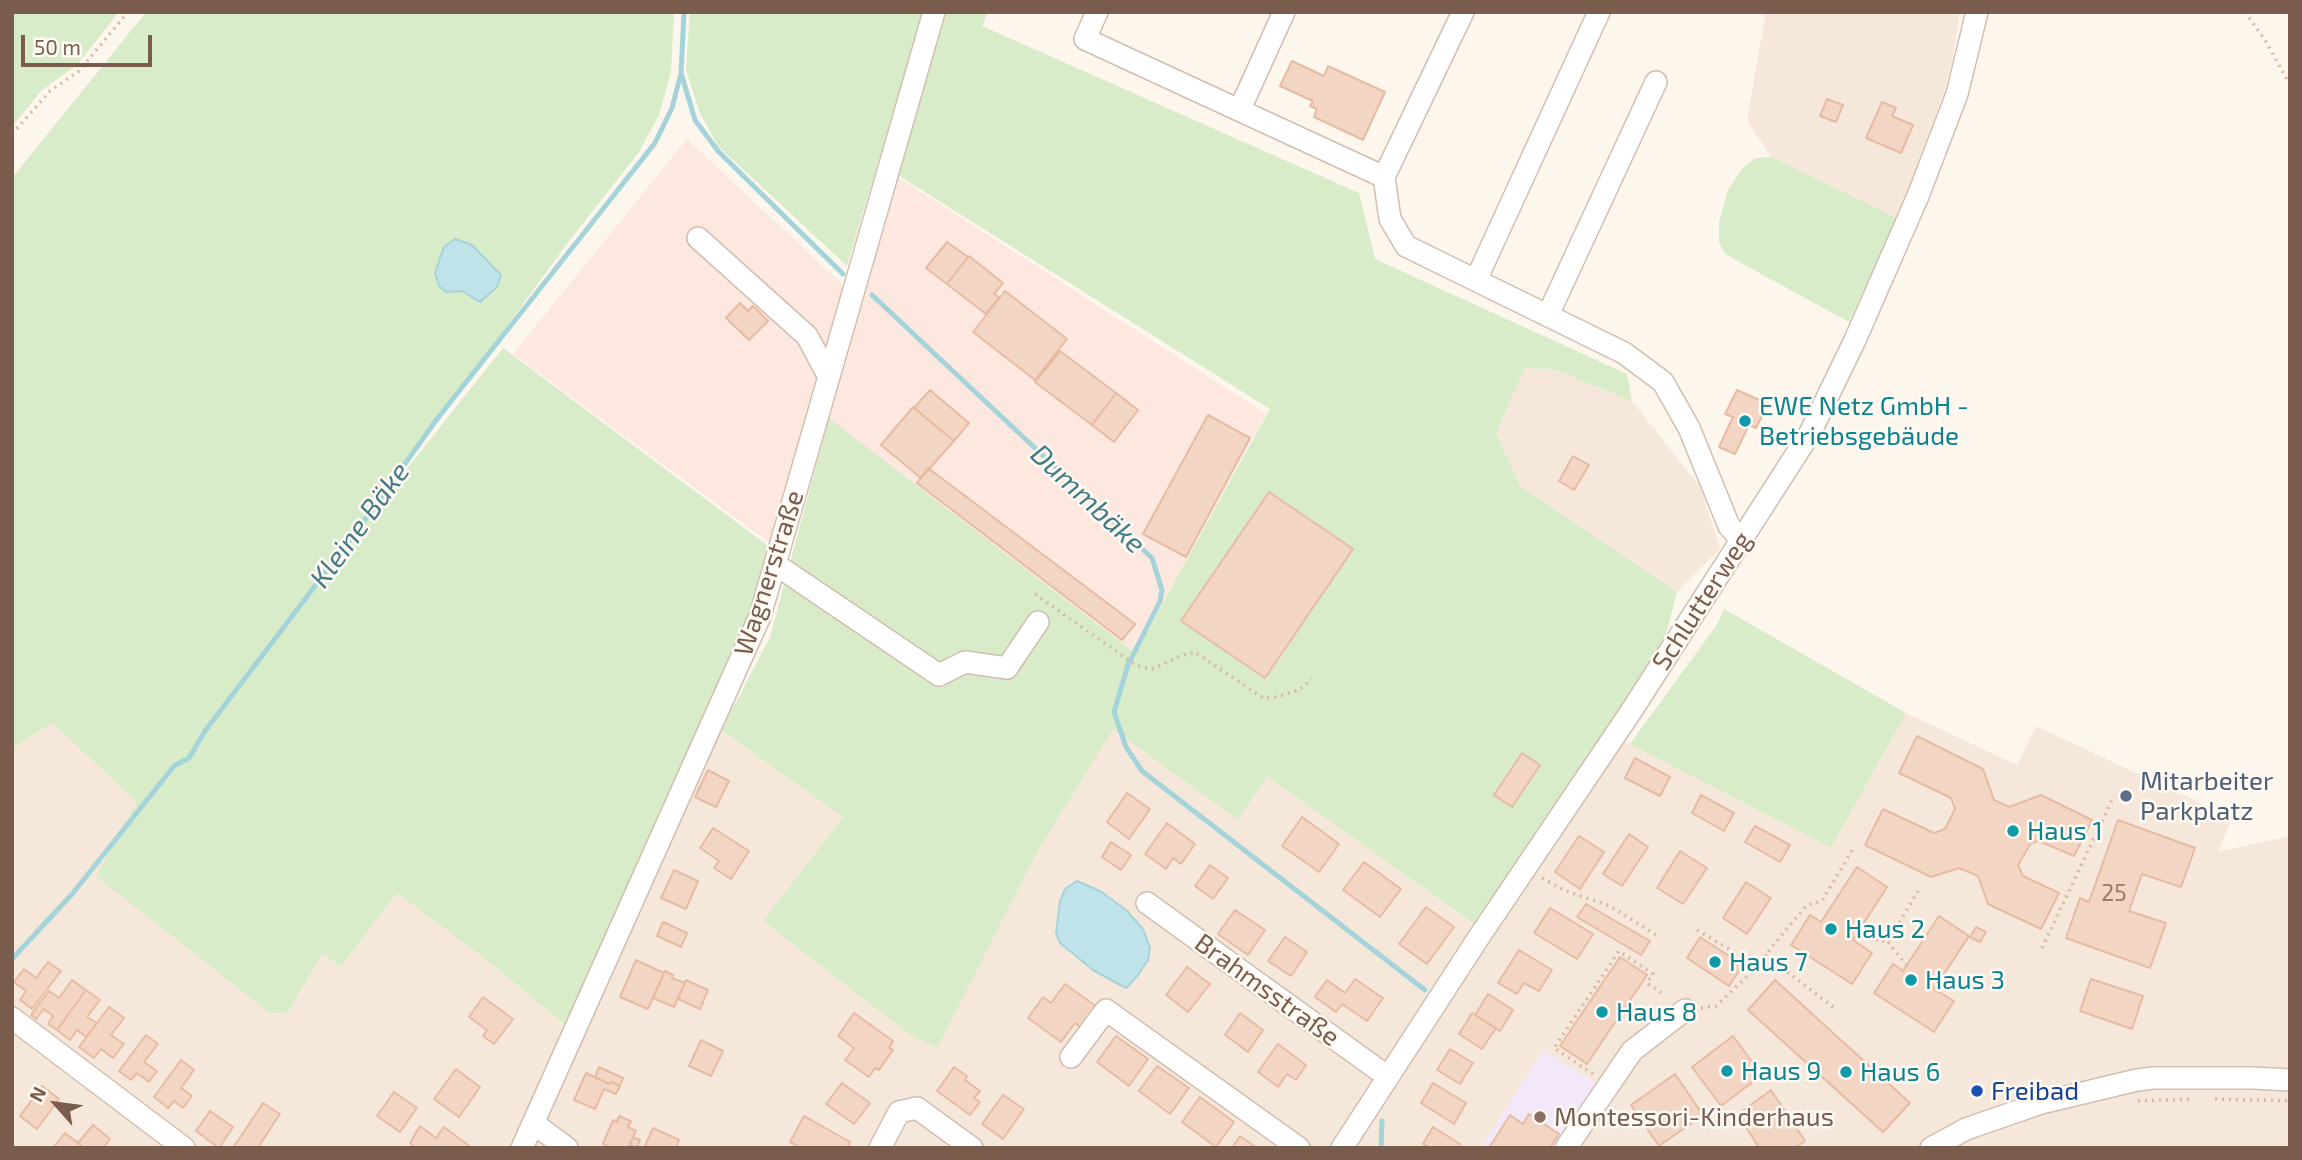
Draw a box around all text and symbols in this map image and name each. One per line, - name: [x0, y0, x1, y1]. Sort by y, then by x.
- scale bar: [24, 21, 156, 65]
- text: 50 m: [34, 34, 81, 59]
- place label: EWE Netz GmbH - Betriebsgebäude: [1759, 390, 1969, 452]
- marker: EWE Netz GmbH - Betriebsgebäude: [1737, 413, 1753, 429]
- water label: Dummbäke: [1024, 437, 1152, 561]
- water label: Kleine Bäke: [303, 456, 417, 594]
- street label: Wagnerstraße: [728, 486, 810, 660]
- street label: Schlutterweg: [1646, 526, 1758, 676]
- place label: Mitarbeiter Parkplatz: [2140, 765, 2273, 826]
- marker: Mitarbeiter Parkplatz: [2118, 788, 2134, 804]
- place label: Haus 1: [2027, 815, 2103, 847]
- marker: Haus 1: [2005, 823, 2021, 839]
- house number: 25: [2101, 879, 2127, 907]
- place label: Haus 2: [1845, 913, 1925, 945]
- marker: Haus 2: [1823, 921, 1839, 937]
- street label: Brahmsstraße: [1189, 927, 1345, 1053]
- place label: Haus 7: [1729, 946, 1808, 978]
- marker: Haus 7: [1707, 954, 1723, 970]
- place label: Haus 3: [1925, 964, 2005, 996]
- marker: Haus 3: [1903, 972, 1919, 988]
- place label: Haus 8: [1616, 996, 1697, 1028]
- marker: Haus 8: [1594, 1004, 1610, 1020]
- place label: Haus 9: [1741, 1055, 1821, 1087]
- place label: Haus 6: [1860, 1056, 1940, 1088]
- marker: Haus 9: [1719, 1063, 1735, 1079]
- marker: Haus 6: [1838, 1064, 1854, 1080]
- north arrow: [21, 1069, 91, 1139]
- place label: Freibad: [1991, 1075, 2079, 1107]
- text: N: [24, 1082, 50, 1105]
- marker: Freibad: [1969, 1083, 1985, 1099]
- place label: Montessori-Kinderhaus: [1554, 1101, 1834, 1133]
- marker: Montessori-Kinderhaus: [1532, 1109, 1548, 1125]

